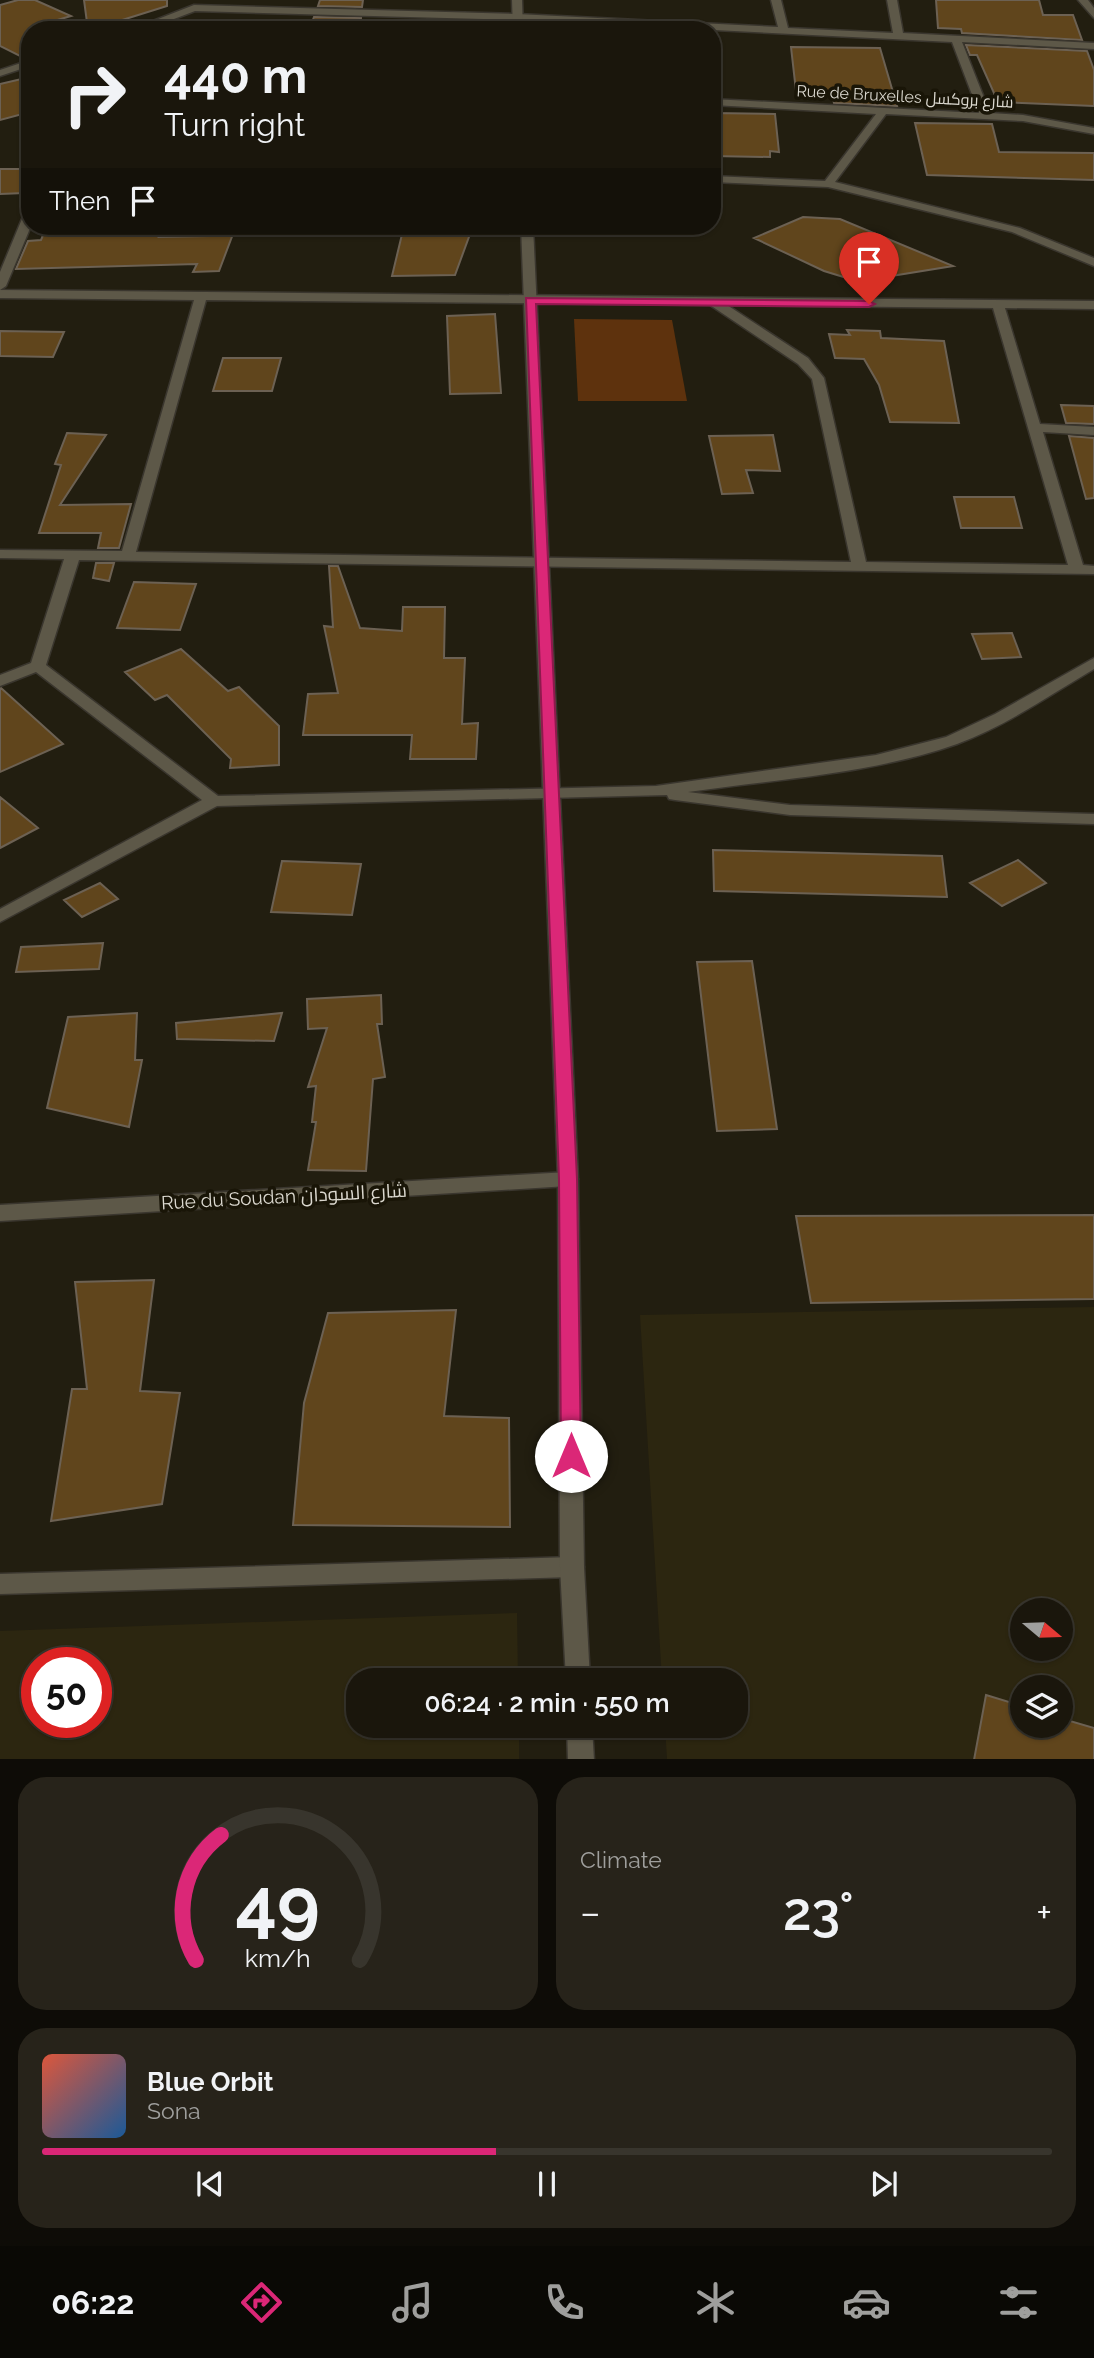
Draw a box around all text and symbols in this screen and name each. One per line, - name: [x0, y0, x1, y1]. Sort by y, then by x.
- text: 440 m: [164, 47, 307, 104]
- icon: right: [49, 49, 140, 140]
- street label: Rue de Bruxelles شارع بروكسل: [796, 81, 1014, 114]
- text: Turn right: [164, 106, 305, 143]
- icon: arrive: [124, 182, 162, 220]
- text: Then: [49, 186, 110, 216]
- pin: [839, 232, 899, 304]
- icon: arrive: [850, 243, 888, 281]
- street label: Rue du Soudan شارع السودان: [161, 1179, 408, 1216]
- position arrow: [534, 1419, 608, 1493]
- north arrow: [1010, 1598, 1073, 1661]
- map controls: [1010, 1598, 1073, 1738]
- speed limit sign: 50: [21, 1647, 112, 1738]
- button: layers: [1010, 1675, 1073, 1738]
- text: 06:24 · 2 min · 550 m: [425, 1688, 670, 1718]
- text: Climate: [580, 1846, 662, 1873]
- text: 49: [236, 1862, 320, 1947]
- text: 23°: [783, 1881, 854, 1942]
- text: −: [580, 1890, 600, 1935]
- text: +: [1036, 1890, 1052, 1935]
- text: km/h: [245, 1942, 311, 1972]
- text: Blue Orbit: [147, 2067, 274, 2097]
- text: Sona: [147, 2097, 201, 2124]
- icon: previous: [191, 2165, 229, 2203]
- icon: pause: [528, 2165, 566, 2203]
- icon: next: [865, 2165, 903, 2203]
- icon: directions: [237, 2278, 286, 2327]
- icon: music: [388, 2278, 437, 2327]
- icon: phone: [540, 2278, 589, 2327]
- icon: climate: [691, 2278, 740, 2327]
- icon: car: [842, 2278, 891, 2327]
- icon: filters: [994, 2278, 1043, 2327]
- text: 06:22: [51, 2284, 134, 2321]

